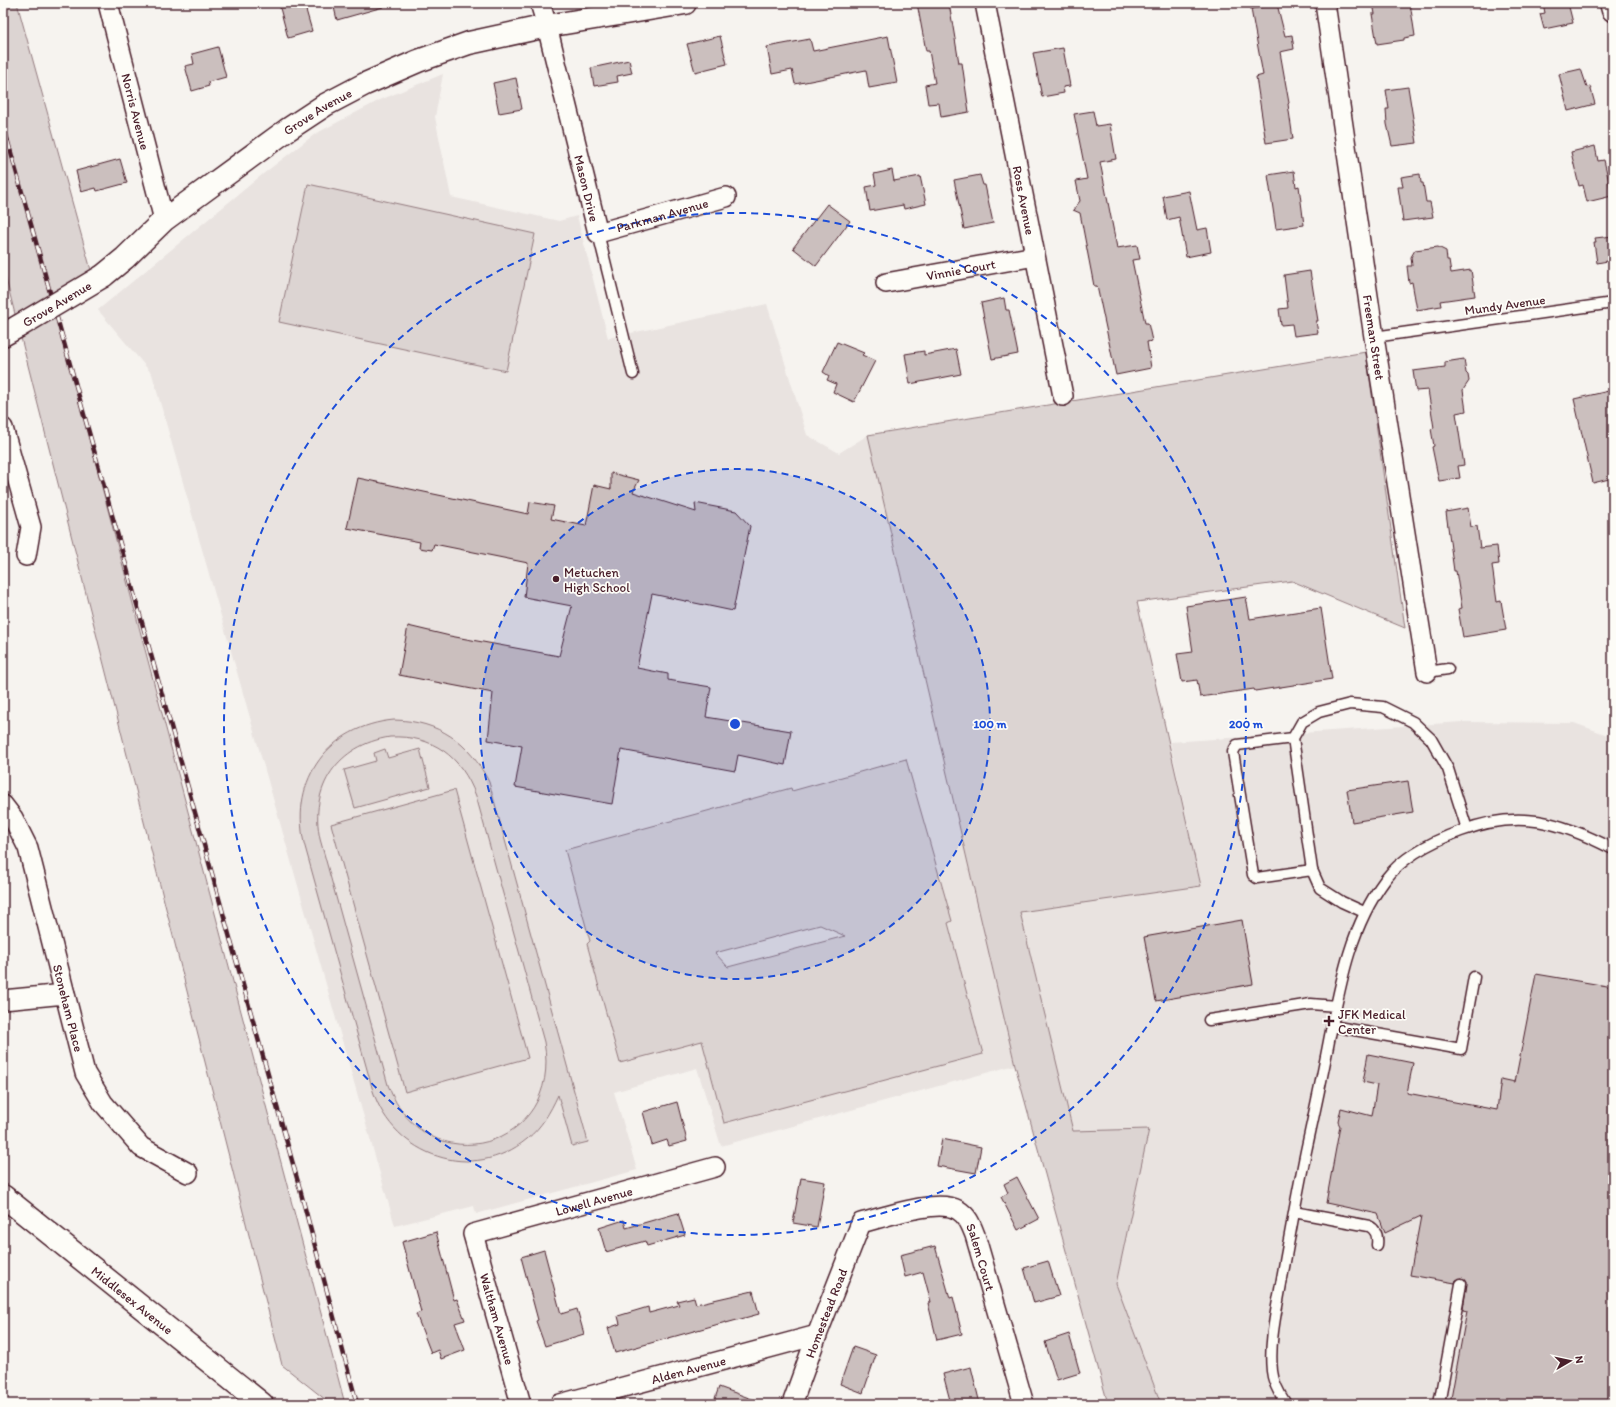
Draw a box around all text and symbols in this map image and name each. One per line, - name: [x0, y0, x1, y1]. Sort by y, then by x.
- street label: Norris Avenue: [119, 72, 153, 151]
- street label: Grove Avenue: [280, 85, 354, 138]
- street label: Mason Drive: [571, 153, 602, 223]
- street label: Ross Avenue: [1010, 164, 1038, 236]
- street label: Parkman Avenue: [615, 195, 710, 235]
- street label: Vinnie Court: [925, 256, 997, 283]
- street label: Grove Avenue: [20, 277, 94, 330]
- street label: Mundy Avenue: [1464, 292, 1546, 318]
- street label: Freeman Street: [1360, 294, 1388, 381]
- place label: Metuchen High School: [564, 565, 630, 595]
- marker: Metuchen High School: [551, 574, 561, 584]
- centre of rings: [728, 717, 742, 731]
- text: 100 m: [973, 717, 1007, 731]
- text: 200 m: [1229, 717, 1264, 731]
- street label: Stoneham Place: [50, 963, 87, 1053]
- place label: JFK Medical Center: [1338, 1007, 1406, 1037]
- marker: JFK Medical Center: [1323, 1015, 1335, 1027]
- street label: Lowell Avenue: [554, 1183, 634, 1218]
- street label: Salem Court: [963, 1221, 998, 1293]
- street label: Middlesex Avenue: [89, 1263, 176, 1337]
- street label: Homestead Road: [802, 1266, 850, 1360]
- street label: Waltham Avenue: [477, 1272, 517, 1366]
- north arrow: [1550, 1341, 1590, 1381]
- street label: Alden Avenue: [650, 1352, 727, 1387]
- text: N: [1572, 1355, 1586, 1364]

